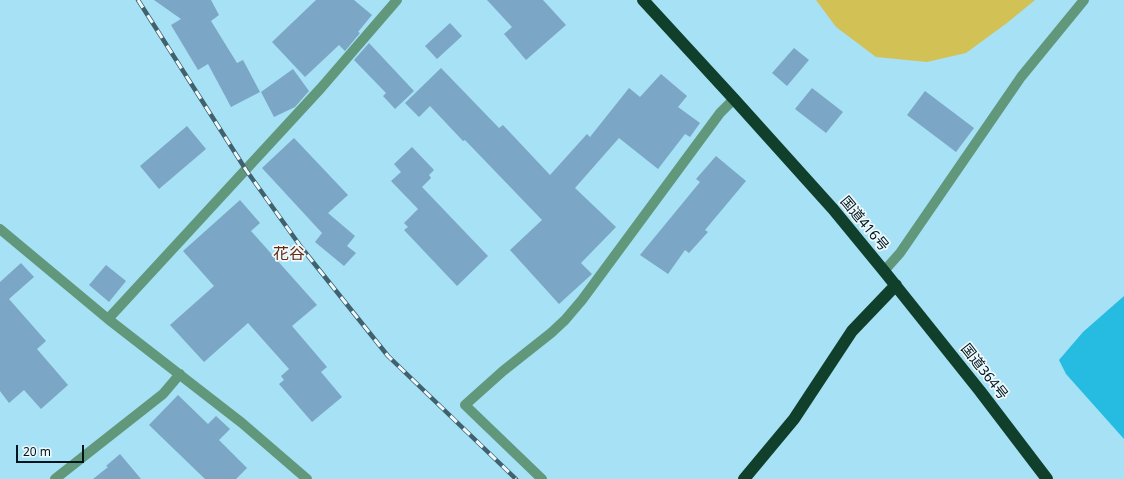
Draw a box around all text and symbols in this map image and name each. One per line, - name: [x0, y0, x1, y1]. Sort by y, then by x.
- street label: 国道416号: [836, 193, 892, 255]
- district label: 花谷: [273, 244, 305, 264]
- street label: 国道364号: [957, 341, 1011, 403]
- scale bar: [18, 437, 86, 463]
- text: 20 m: [23, 443, 51, 460]

